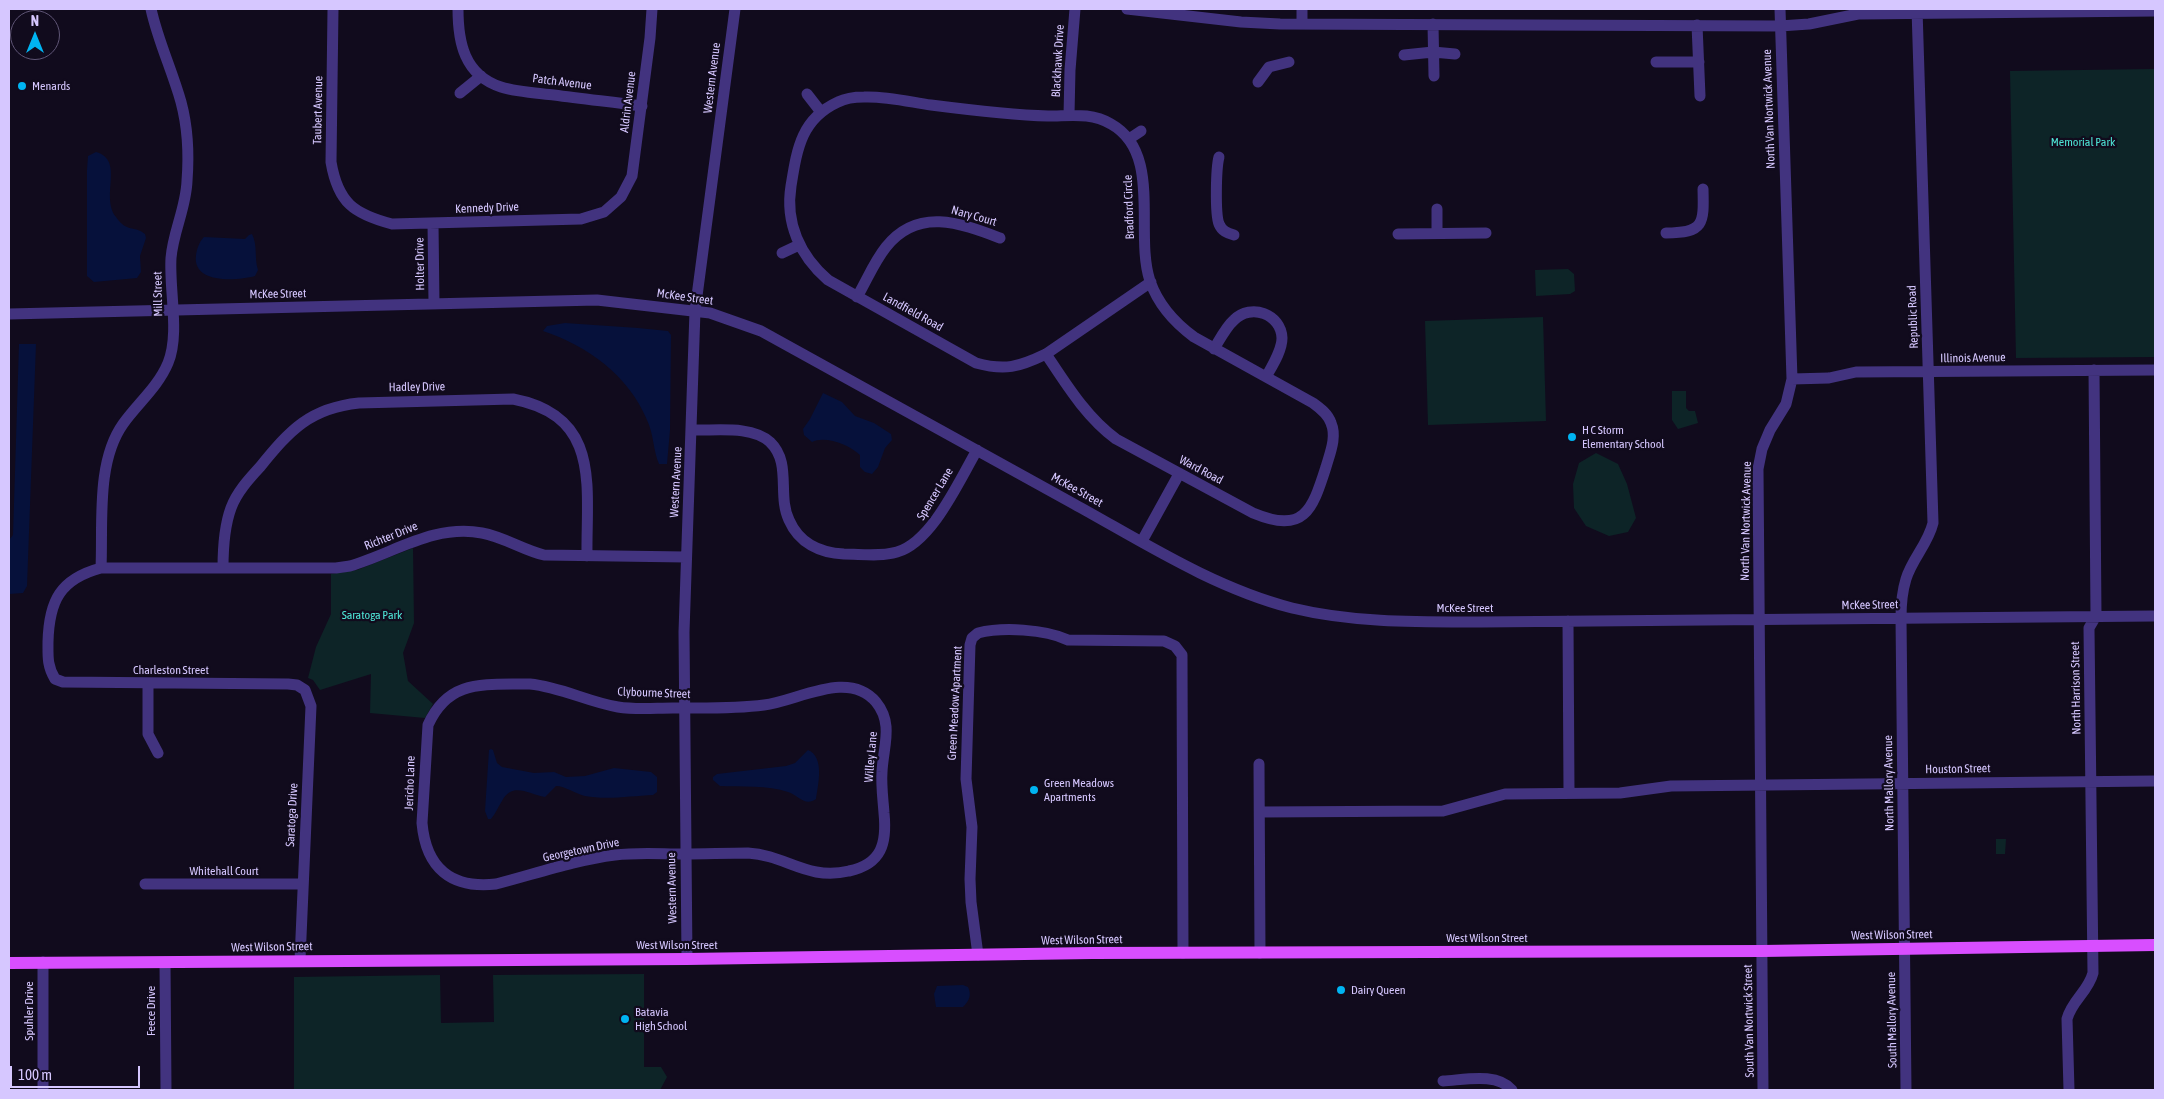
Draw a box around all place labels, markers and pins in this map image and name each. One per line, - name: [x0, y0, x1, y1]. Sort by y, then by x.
- place label: Menards: [32, 79, 70, 93]
- marker: Menards: [16, 80, 28, 92]
- place label: H C Storm Elementary School: [1582, 423, 1664, 451]
- marker: H C Storm Elementary School: [1566, 431, 1578, 443]
- place label: Green Meadows Apartments: [1044, 776, 1114, 804]
- marker: Green Meadows Apartments: [1028, 784, 1040, 796]
- place label: Dairy Queen: [1351, 983, 1406, 997]
- marker: Dairy Queen: [1335, 984, 1347, 996]
- place label: Batavia High School: [635, 1005, 687, 1033]
- marker: Batavia High School: [619, 1013, 631, 1025]

